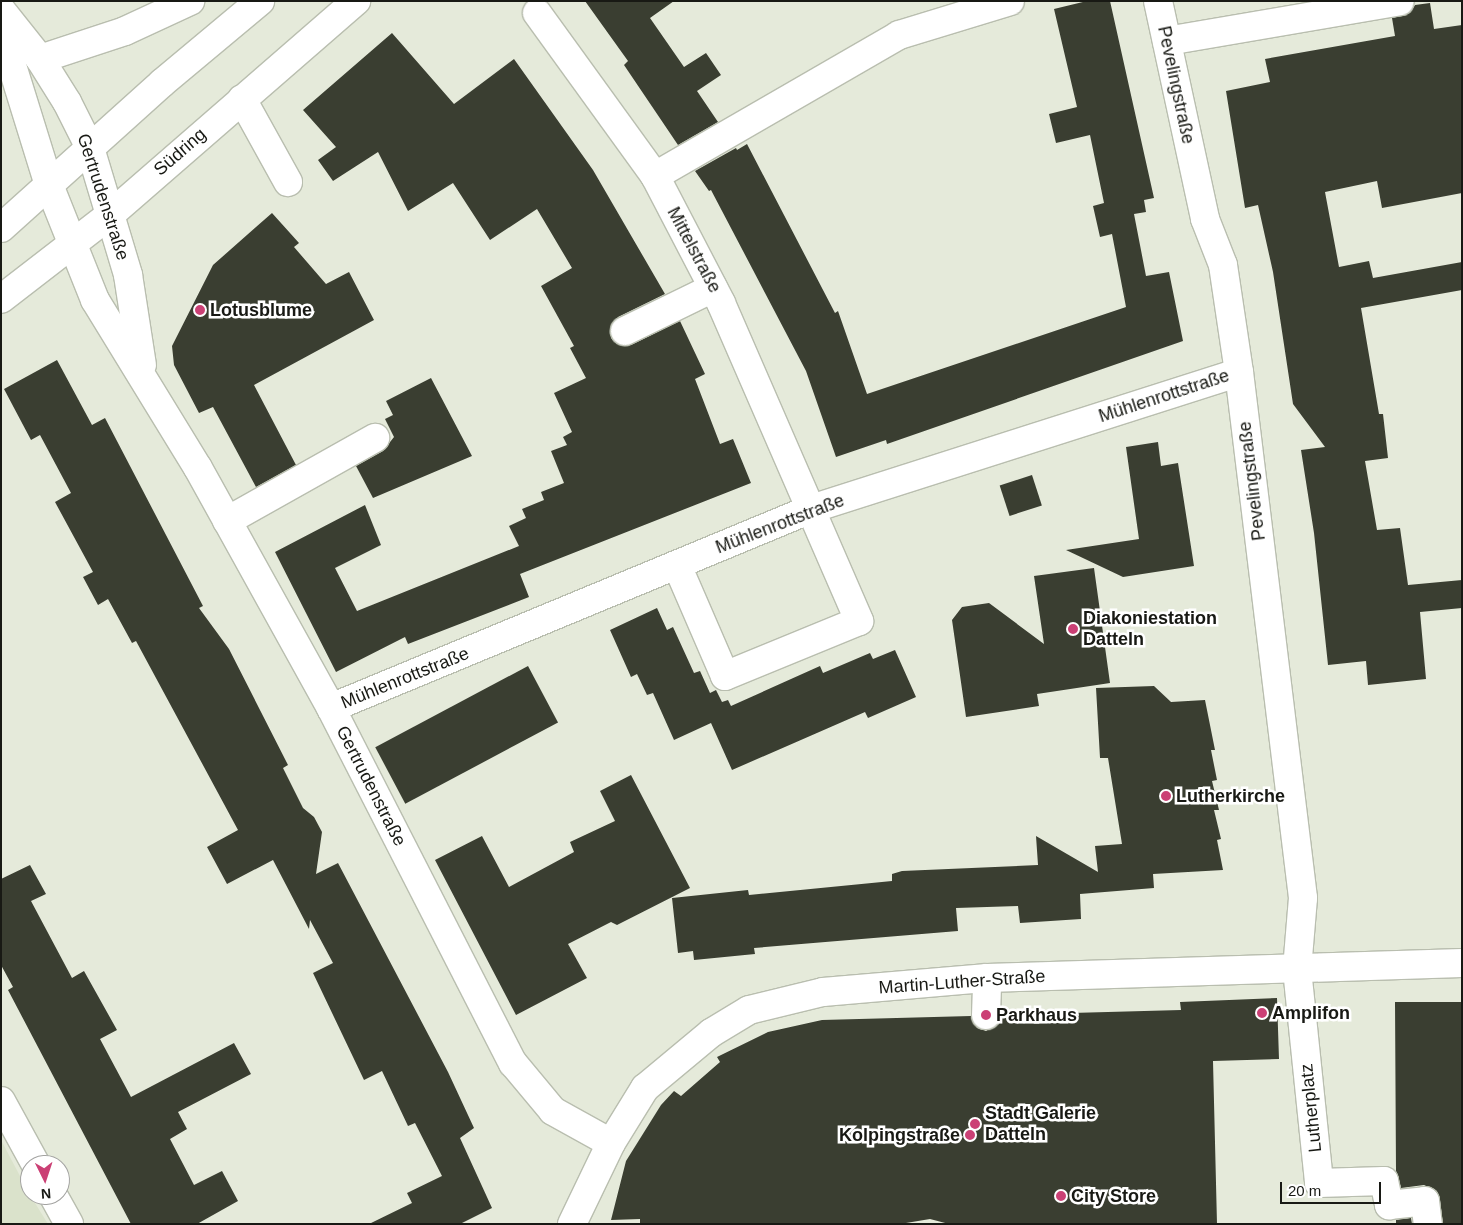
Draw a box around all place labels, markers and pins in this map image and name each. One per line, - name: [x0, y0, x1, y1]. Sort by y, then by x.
- place label: Lotusblume: [210, 299, 312, 321]
- marker: Lotusblume: [194, 304, 206, 316]
- place label: Diakoniestation Datteln: [1083, 608, 1217, 650]
- marker: Diakoniestation Datteln: [1067, 623, 1079, 635]
- place label: Lutherkirche: [1176, 785, 1285, 807]
- marker: Lutherkirche: [1160, 790, 1172, 802]
- place label: Amplifon: [1272, 1002, 1350, 1024]
- place label: Parkhaus: [996, 1004, 1077, 1026]
- marker: Amplifon: [1256, 1007, 1268, 1019]
- marker: Parkhaus: [980, 1009, 992, 1021]
- place label: Stadt Galerie Datteln: [985, 1103, 1096, 1146]
- marker: Stadt Galerie Datteln: [969, 1118, 981, 1130]
- place label: Kolpingstraße: [839, 1124, 960, 1146]
- marker: Kolpingstraße: [964, 1129, 976, 1141]
- place label: City Store: [1071, 1185, 1156, 1207]
- marker: City Store: [1055, 1190, 1067, 1202]

